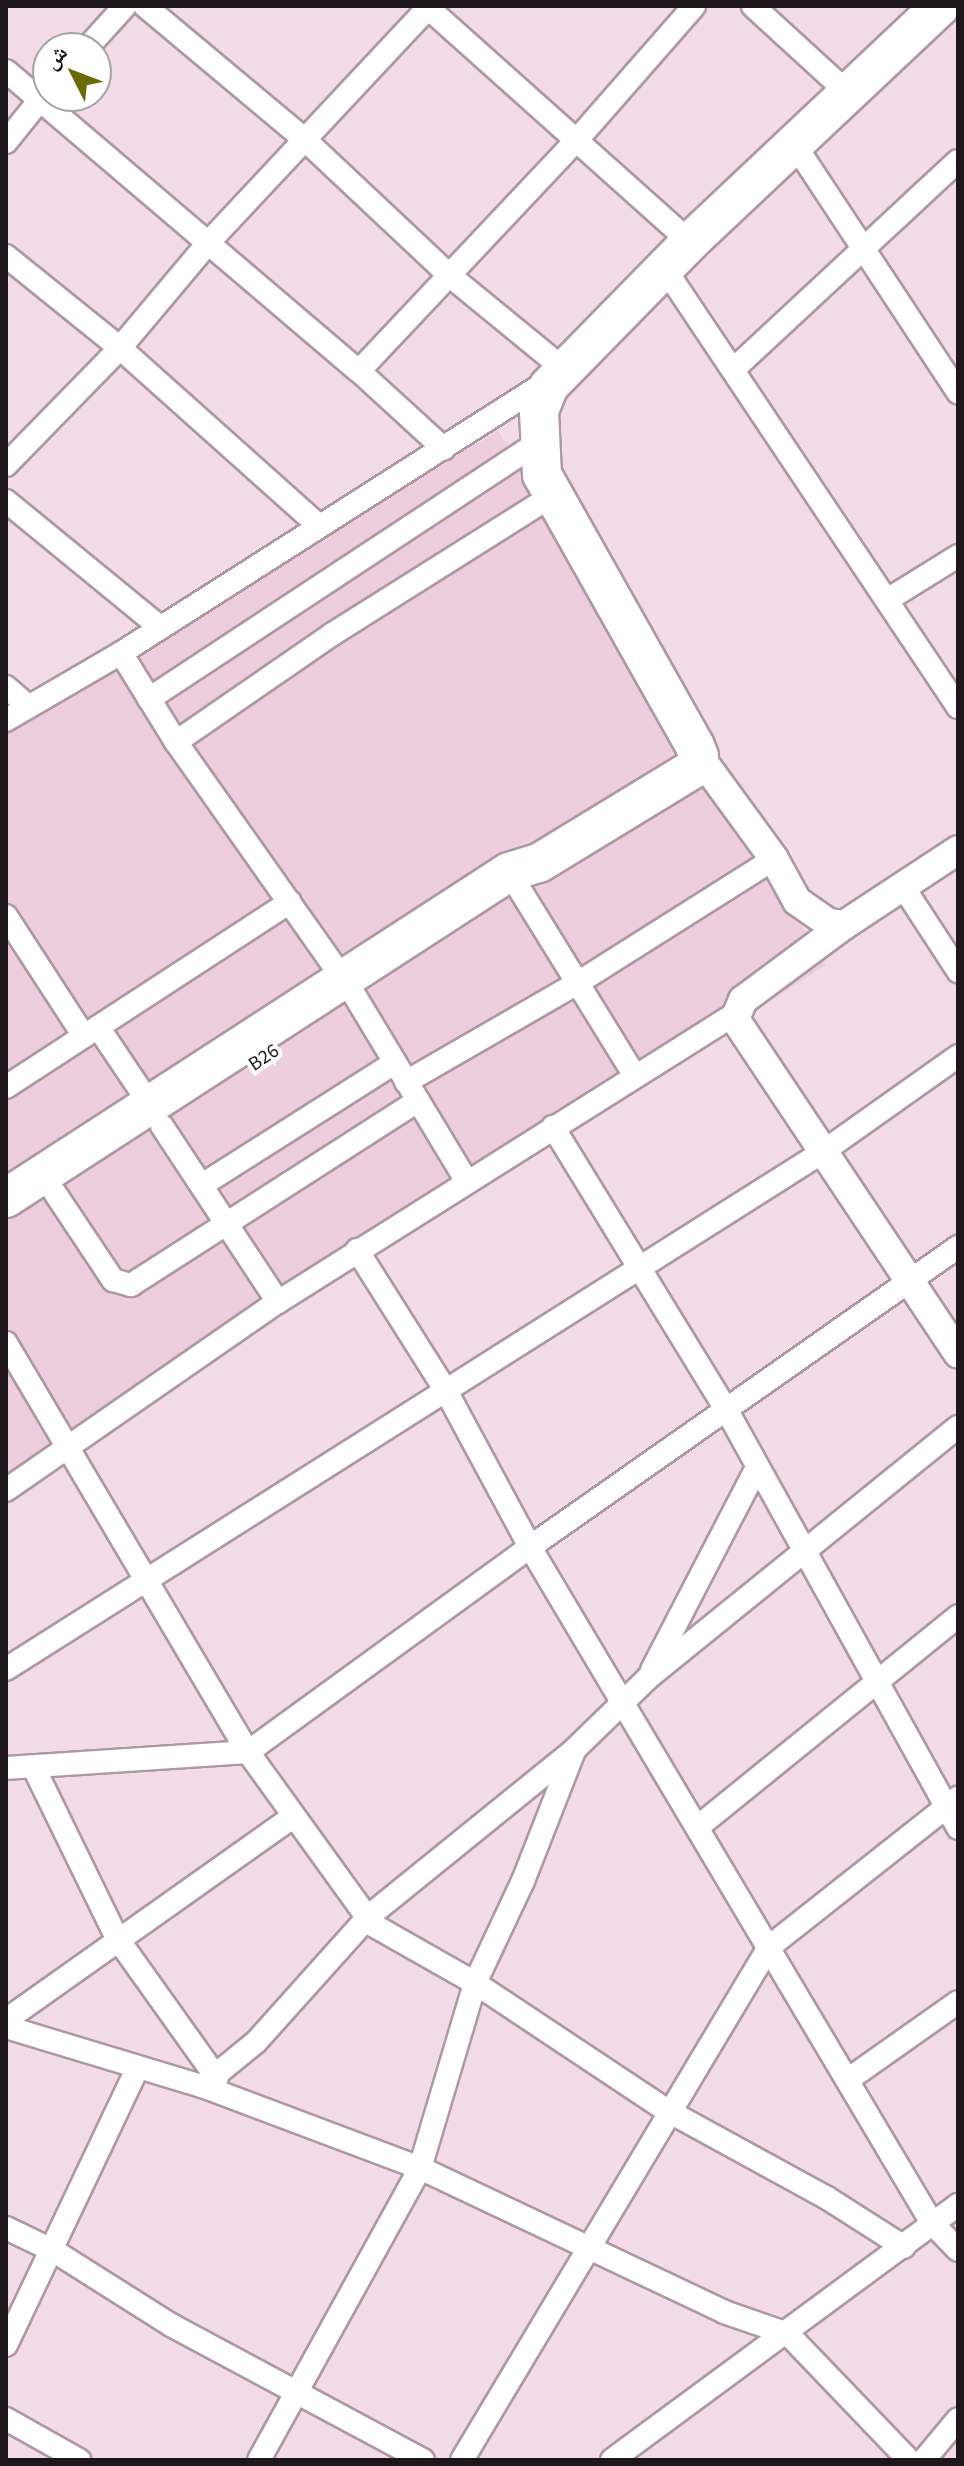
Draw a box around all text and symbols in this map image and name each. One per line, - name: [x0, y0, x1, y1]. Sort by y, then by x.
- north arrow: [32, 32, 112, 112]
- text: ش: [36, 38, 75, 77]
- street label: B26: [244, 1039, 284, 1077]

